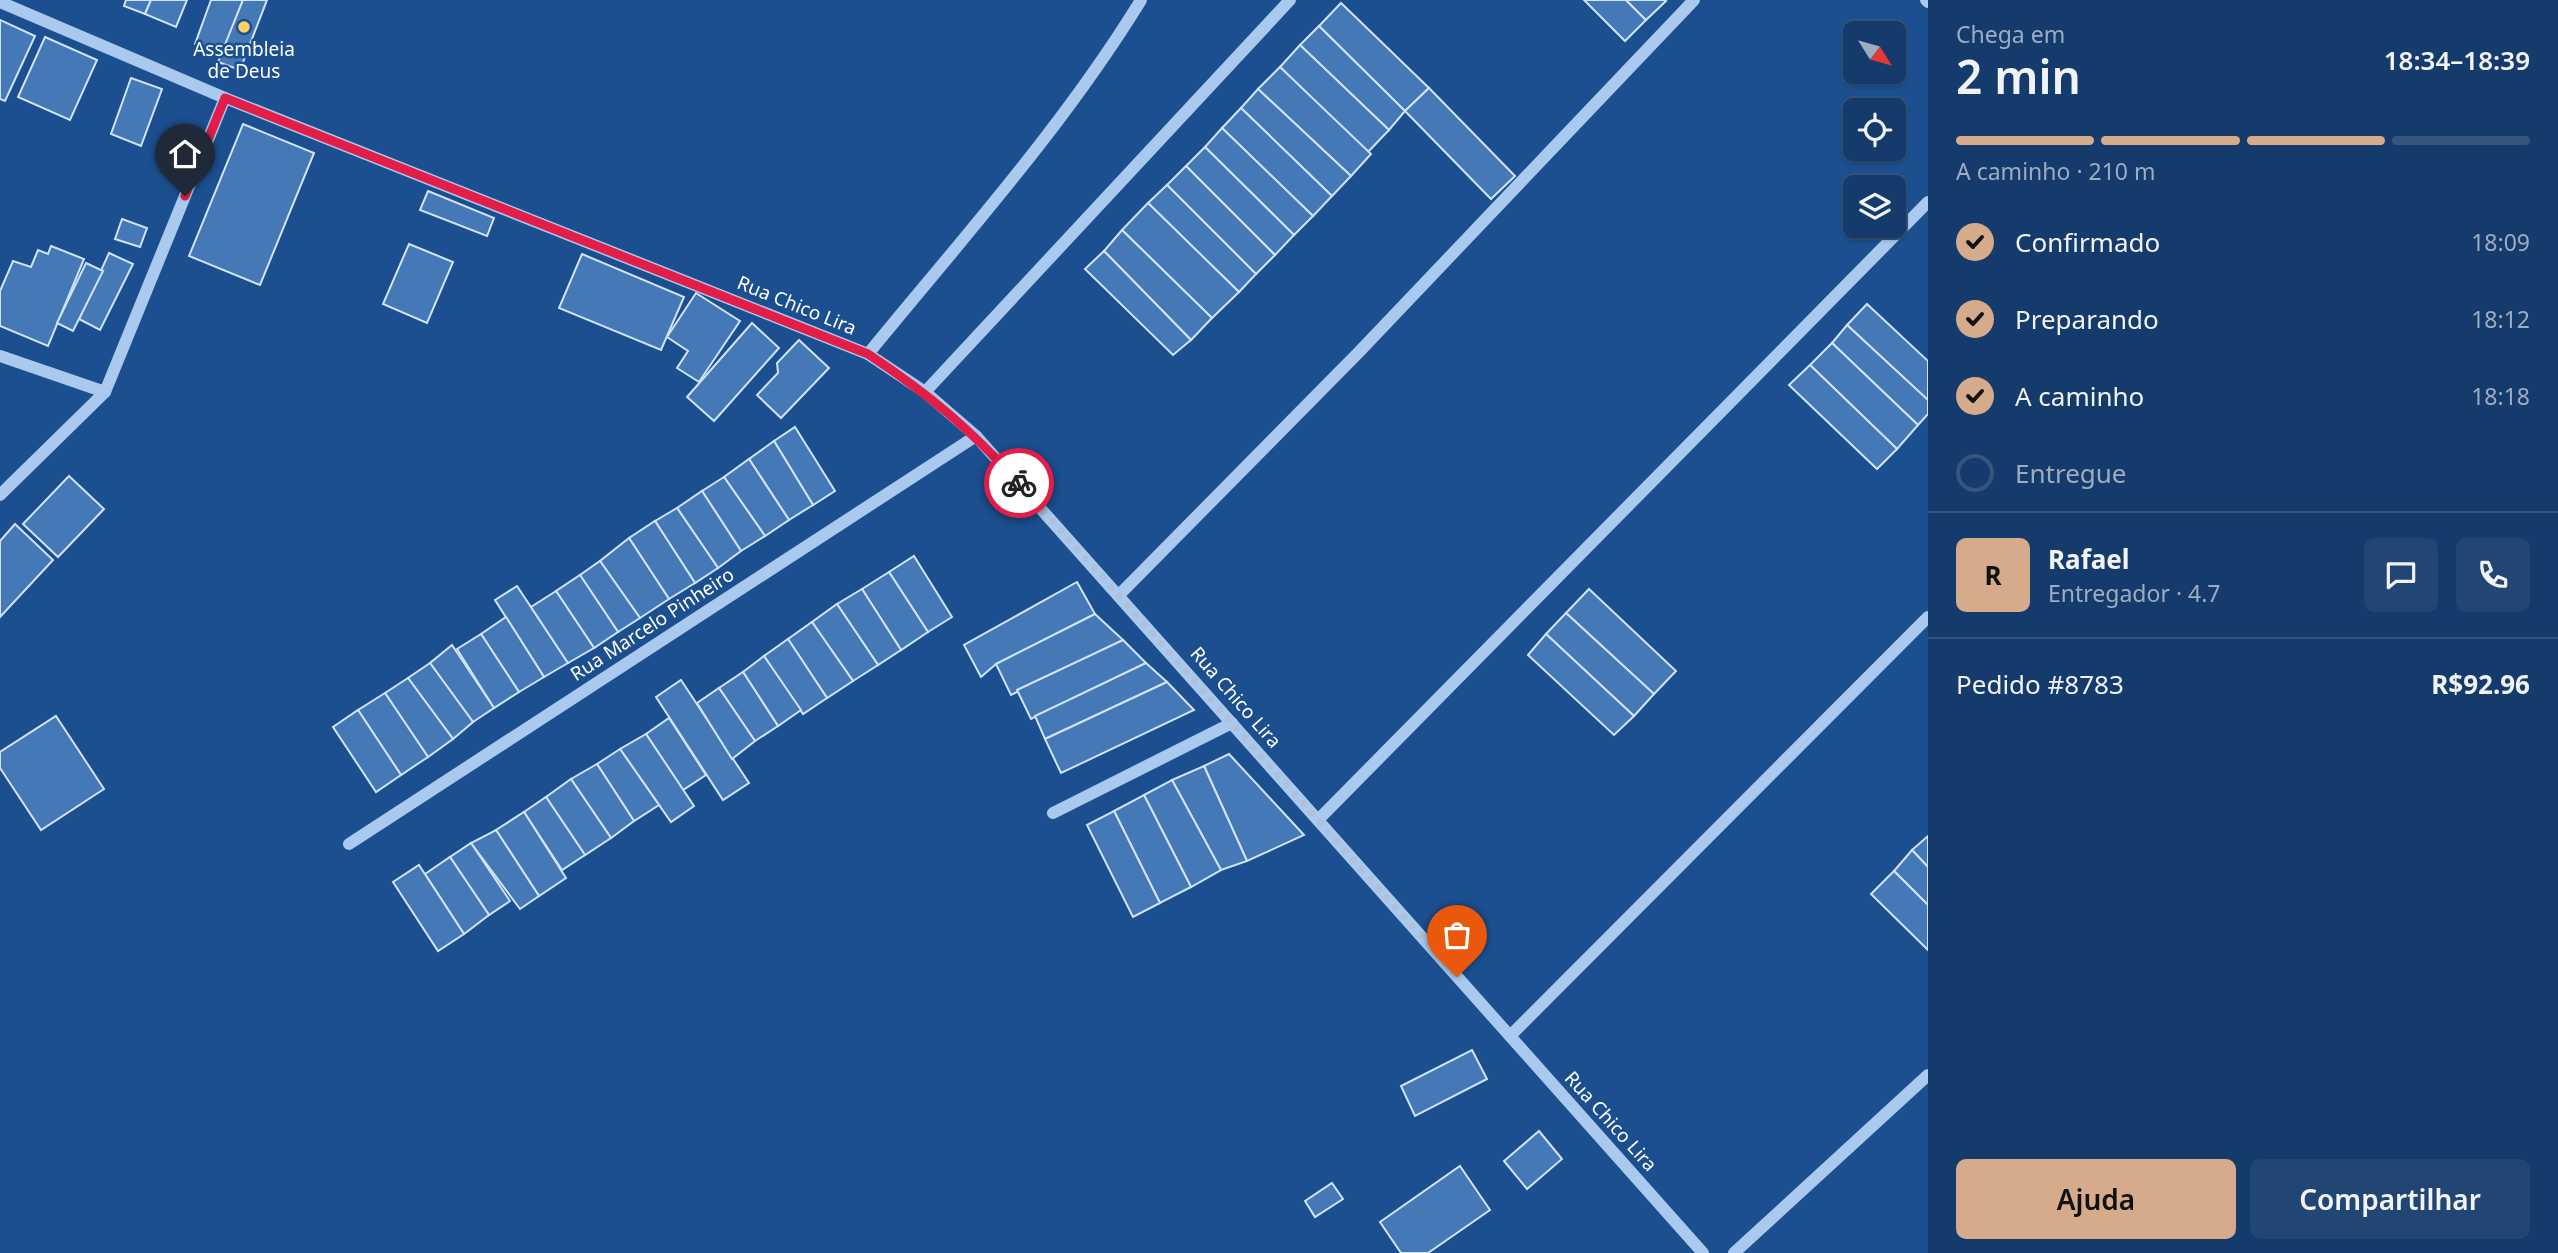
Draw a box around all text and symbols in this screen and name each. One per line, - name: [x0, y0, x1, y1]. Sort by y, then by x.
- text: Chega em: [1956, 18, 2065, 50]
- marker: Assembleia de Deus: [236, 19, 252, 35]
- north arrow: [1843, 21, 1906, 84]
- map controls: [1843, 21, 1906, 238]
- place label: Assembleia de Deus: [193, 36, 295, 84]
- text: 18:34–18:39: [2384, 42, 2530, 78]
- text: 2 min: [1956, 45, 2081, 107]
- button: locate: [1843, 98, 1906, 161]
- pin: [155, 124, 215, 196]
- icon: home: [166, 135, 204, 173]
- text: A caminho · 210 m: [1956, 155, 2155, 187]
- button: layers: [1843, 175, 1906, 238]
- icon: check: [1956, 223, 1994, 261]
- text: Confirmado: [2015, 224, 2160, 260]
- text: 18:09: [2471, 226, 2530, 258]
- street label: Rua Chico Lira: [734, 269, 860, 341]
- icon: check: [1956, 300, 1994, 338]
- text: Preparando: [2015, 301, 2159, 337]
- text: 18:12: [2471, 303, 2530, 335]
- icon: check: [1956, 377, 1994, 415]
- text: A caminho: [2015, 378, 2144, 414]
- text: 18:18: [2471, 380, 2530, 412]
- courier: [984, 448, 1054, 518]
- text: Entregue: [2015, 455, 2127, 491]
- icon: bike: [1000, 464, 1038, 502]
- button: chat: [2364, 538, 2438, 612]
- button: phone: [2456, 538, 2530, 612]
- text: Rafael: [2048, 541, 2130, 577]
- text: R: [1984, 557, 2002, 593]
- street label: Rua Marcelo Pinheiro: [565, 561, 739, 687]
- text: Entregador · 4.7: [2048, 577, 2221, 609]
- street label: Rua Chico Lira: [1185, 641, 1287, 753]
- text: Pedido #8783: [1956, 666, 2124, 702]
- text: R$92.96: [2431, 666, 2530, 702]
- pin: [1427, 905, 1487, 977]
- icon: bag: [1438, 916, 1476, 954]
- street label: Rua Chico Lira: [1559, 1065, 1663, 1177]
- button: Ajuda: [1956, 1159, 2236, 1239]
- button: Compartilhar: [2250, 1159, 2530, 1239]

